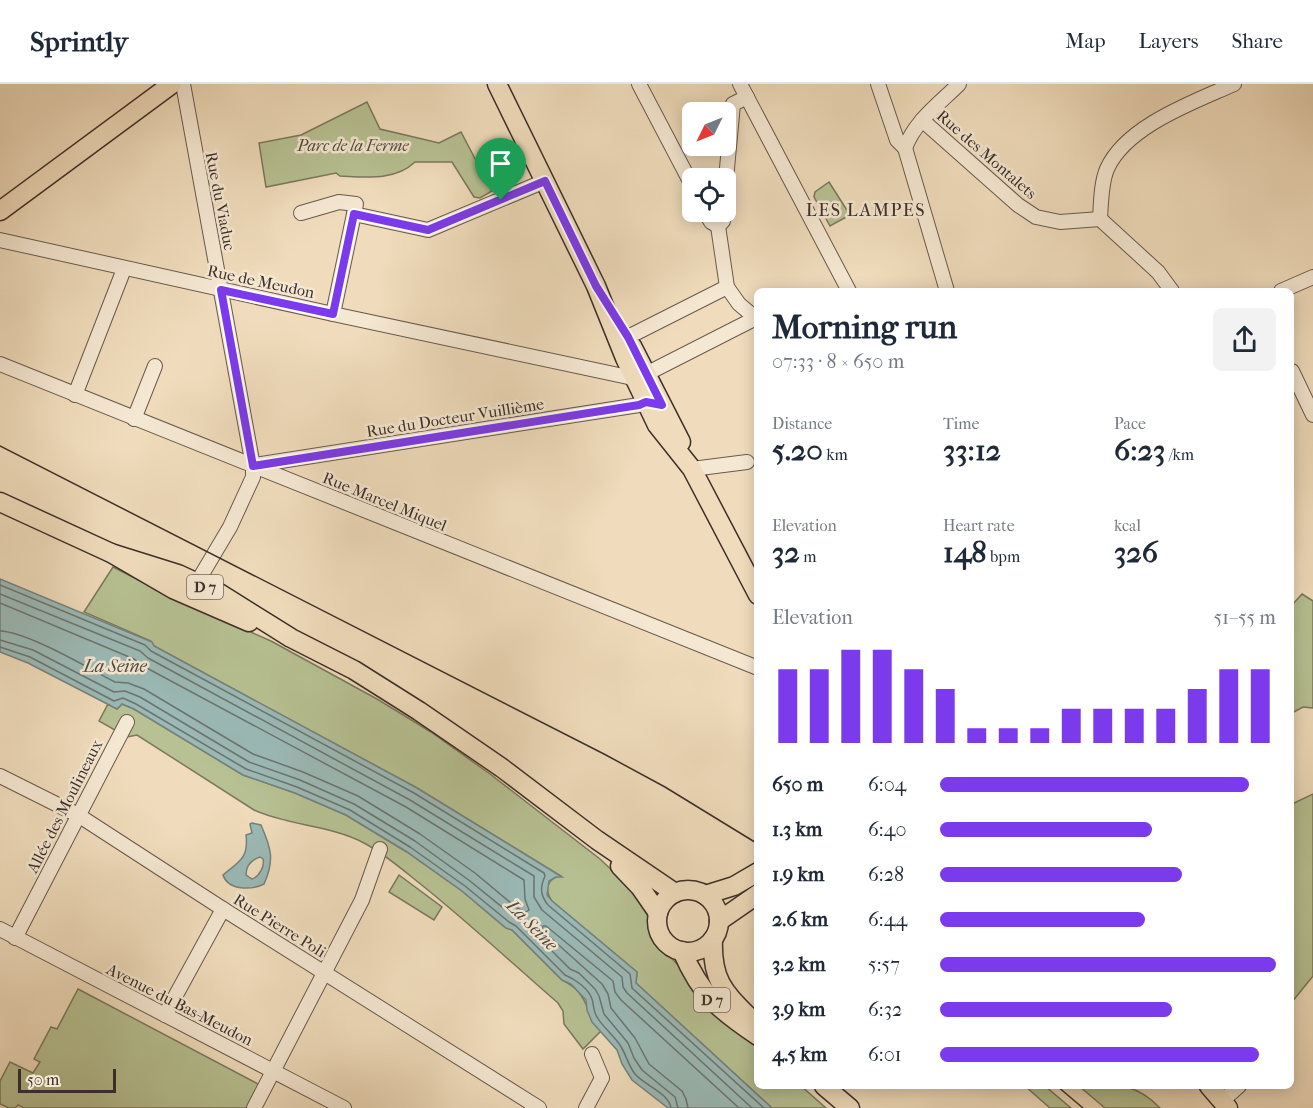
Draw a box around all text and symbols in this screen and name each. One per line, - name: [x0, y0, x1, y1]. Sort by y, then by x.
- text: Sprintly: [30, 25, 128, 58]
- text: Map: [1065, 29, 1106, 53]
- text: Layers: [1139, 29, 1198, 53]
- text: Share: [1231, 29, 1283, 53]
- north arrow: [682, 102, 736, 156]
- map controls: [682, 102, 736, 222]
- street label: Rue des Montalets: [933, 106, 1041, 203]
- park label: Parc de la Ferme: [296, 136, 409, 155]
- pin: [475, 138, 526, 200]
- icon: arrive: [484, 147, 517, 180]
- street label: Rue du Viaduc: [202, 150, 239, 252]
- button: locate: [682, 168, 736, 222]
- district label: LES LAMPES: [806, 200, 926, 221]
- street label: Rue de Meudon: [206, 261, 317, 302]
- text: Morning run: [772, 308, 957, 347]
- button: share: [1213, 308, 1276, 371]
- text: 07:33 · 8 × 650 m: [772, 350, 904, 373]
- street label: Rue du Docteur Vuillième: [365, 394, 545, 441]
- text: Distance: [772, 414, 832, 433]
- text: Time: [943, 414, 979, 433]
- text: Pace: [1114, 414, 1146, 433]
- text: 5.20: [772, 433, 823, 468]
- text: 33:12: [943, 433, 1001, 468]
- text: 6:23: [1114, 433, 1165, 468]
- text: km: [823, 445, 848, 464]
- text: /km: [1165, 445, 1194, 464]
- street label: Rue Marcel Miquel: [320, 468, 450, 535]
- text: Elevation: [772, 516, 837, 535]
- text: Heart rate: [943, 516, 1015, 535]
- text: kcal: [1114, 516, 1141, 535]
- text: 32: [772, 535, 800, 570]
- text: 148: [943, 535, 987, 570]
- text: 326: [1114, 535, 1158, 570]
- text: m: [800, 547, 816, 566]
- text: bpm: [987, 547, 1020, 566]
- road number: D 7: [187, 575, 223, 599]
- text: Elevation: [772, 606, 853, 629]
- text: 51–55 m: [1213, 606, 1276, 629]
- water label: La Seine: [81, 656, 147, 677]
- street label: Allée des Moulineaux: [22, 736, 107, 877]
- text: 650 m: [772, 773, 823, 796]
- text: 6:04: [868, 773, 906, 796]
- text: 1.3 km: [772, 818, 822, 841]
- text: 6:40: [868, 818, 907, 841]
- text: 1.9 km: [772, 863, 824, 886]
- text: 6:28: [868, 863, 904, 886]
- street label: Rue Pierre Poli: [230, 890, 330, 961]
- water label: La Seine: [500, 894, 562, 956]
- text: 2.6 km: [772, 908, 828, 931]
- text: 6:44: [868, 908, 907, 931]
- text: 3.2 km: [772, 953, 826, 976]
- text: 5:57: [868, 953, 900, 976]
- street label: Avenue du Bas-Meudon: [103, 959, 257, 1050]
- road number: D 7: [694, 988, 730, 1012]
- text: 3.9 km: [772, 998, 826, 1021]
- text: 6:32: [868, 998, 902, 1021]
- text: 4.5 km: [772, 1043, 827, 1066]
- text: 6:01: [868, 1043, 902, 1066]
- scale bar: [18, 1066, 116, 1094]
- text: 50 m: [27, 1070, 59, 1089]

